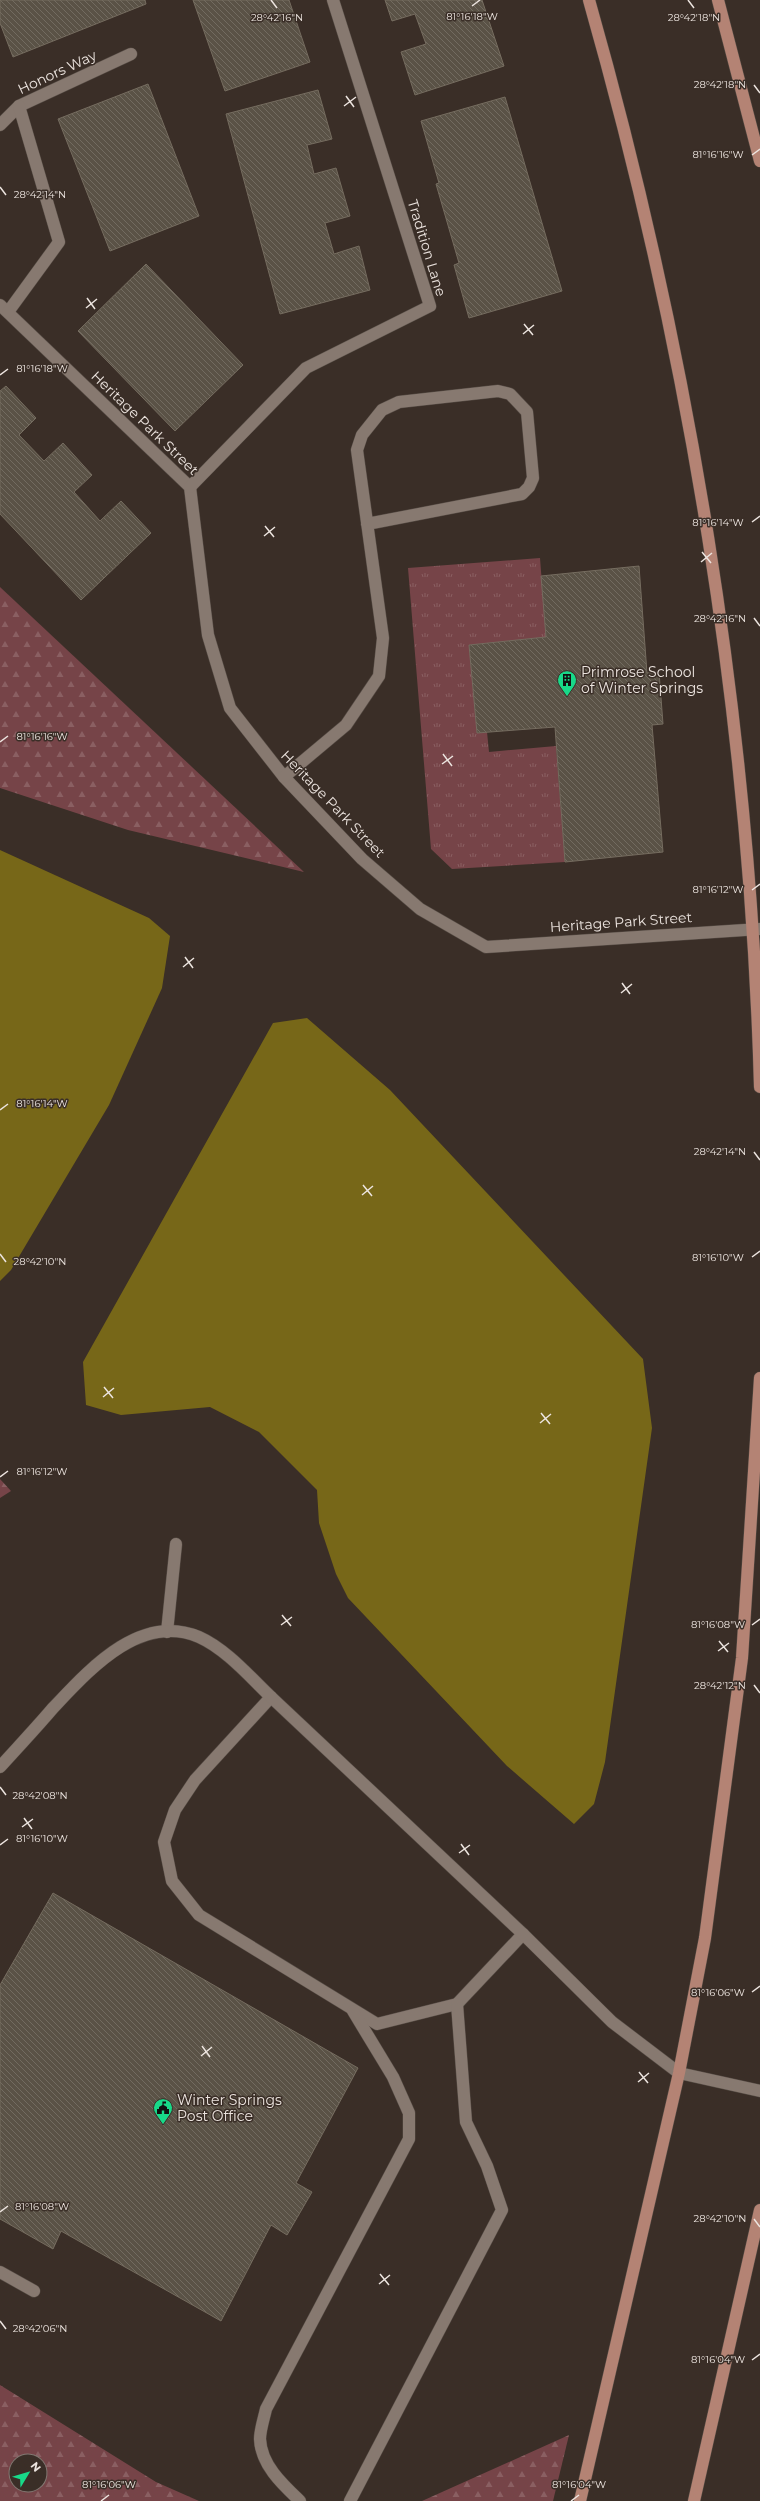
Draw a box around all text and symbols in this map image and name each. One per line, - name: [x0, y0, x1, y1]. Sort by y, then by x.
- text: 81°16'18"W: [446, 10, 498, 23]
- text: 28°42'16"N: [251, 11, 303, 24]
- text: 28°42'18"N: [668, 11, 720, 24]
- street label: Honors Way: [15, 46, 100, 98]
- text: 28°42'18"N: [694, 78, 746, 91]
- text: 81°16'16"W: [692, 148, 744, 161]
- text: 28°42'14"N: [14, 188, 66, 201]
- street label: Tradition Lane: [404, 198, 450, 298]
- text: 81°16'18"W: [16, 362, 68, 375]
- street label: Heritage Park Street: [88, 367, 203, 479]
- text: 81°16'14"W: [692, 516, 744, 529]
- text: 28°42'16"N: [694, 612, 746, 625]
- place label: Primrose School of Winter Springs: [581, 663, 703, 697]
- building icon: Primrose School of Winter Springs: [556, 669, 578, 697]
- text: 81°16'16"W: [16, 730, 68, 743]
- street label: Heritage Park Street: [277, 747, 389, 862]
- text: 81°16'12"W: [693, 883, 743, 896]
- street label: Heritage Park Street: [549, 908, 693, 936]
- text: 81°16'14"W: [16, 1097, 68, 1110]
- text: 28°42'14"N: [694, 1145, 746, 1158]
- text: 81°16'10"W: [692, 1251, 744, 1264]
- text: 28°42'10"N: [14, 1255, 66, 1268]
- text: 81°16'12"W: [17, 1465, 67, 1478]
- text: 81°16'08"W: [691, 1618, 745, 1631]
- text: 28°42'12"N: [694, 1679, 746, 1692]
- text: 28°42'08"N: [12, 1789, 68, 1802]
- text: 81°16'10"W: [16, 1832, 68, 1845]
- text: 81°16'06"W: [691, 1986, 745, 1999]
- place label: Winter Springs Post Office: [177, 2091, 282, 2125]
- public building icon: Winter Springs Post Office: [152, 2097, 174, 2125]
- text: 81°16'08"W: [15, 2200, 69, 2213]
- text: 28°42'10"N: [694, 2212, 746, 2225]
- text: 28°42'06"N: [13, 2322, 67, 2335]
- text: 81°16'04"W: [691, 2353, 745, 2366]
- north arrow: [8, 2453, 48, 2493]
- text: N: [28, 2459, 44, 2475]
- text: 81°16'06"W: [82, 2478, 136, 2491]
- text: 81°16'04"W: [552, 2478, 606, 2491]

